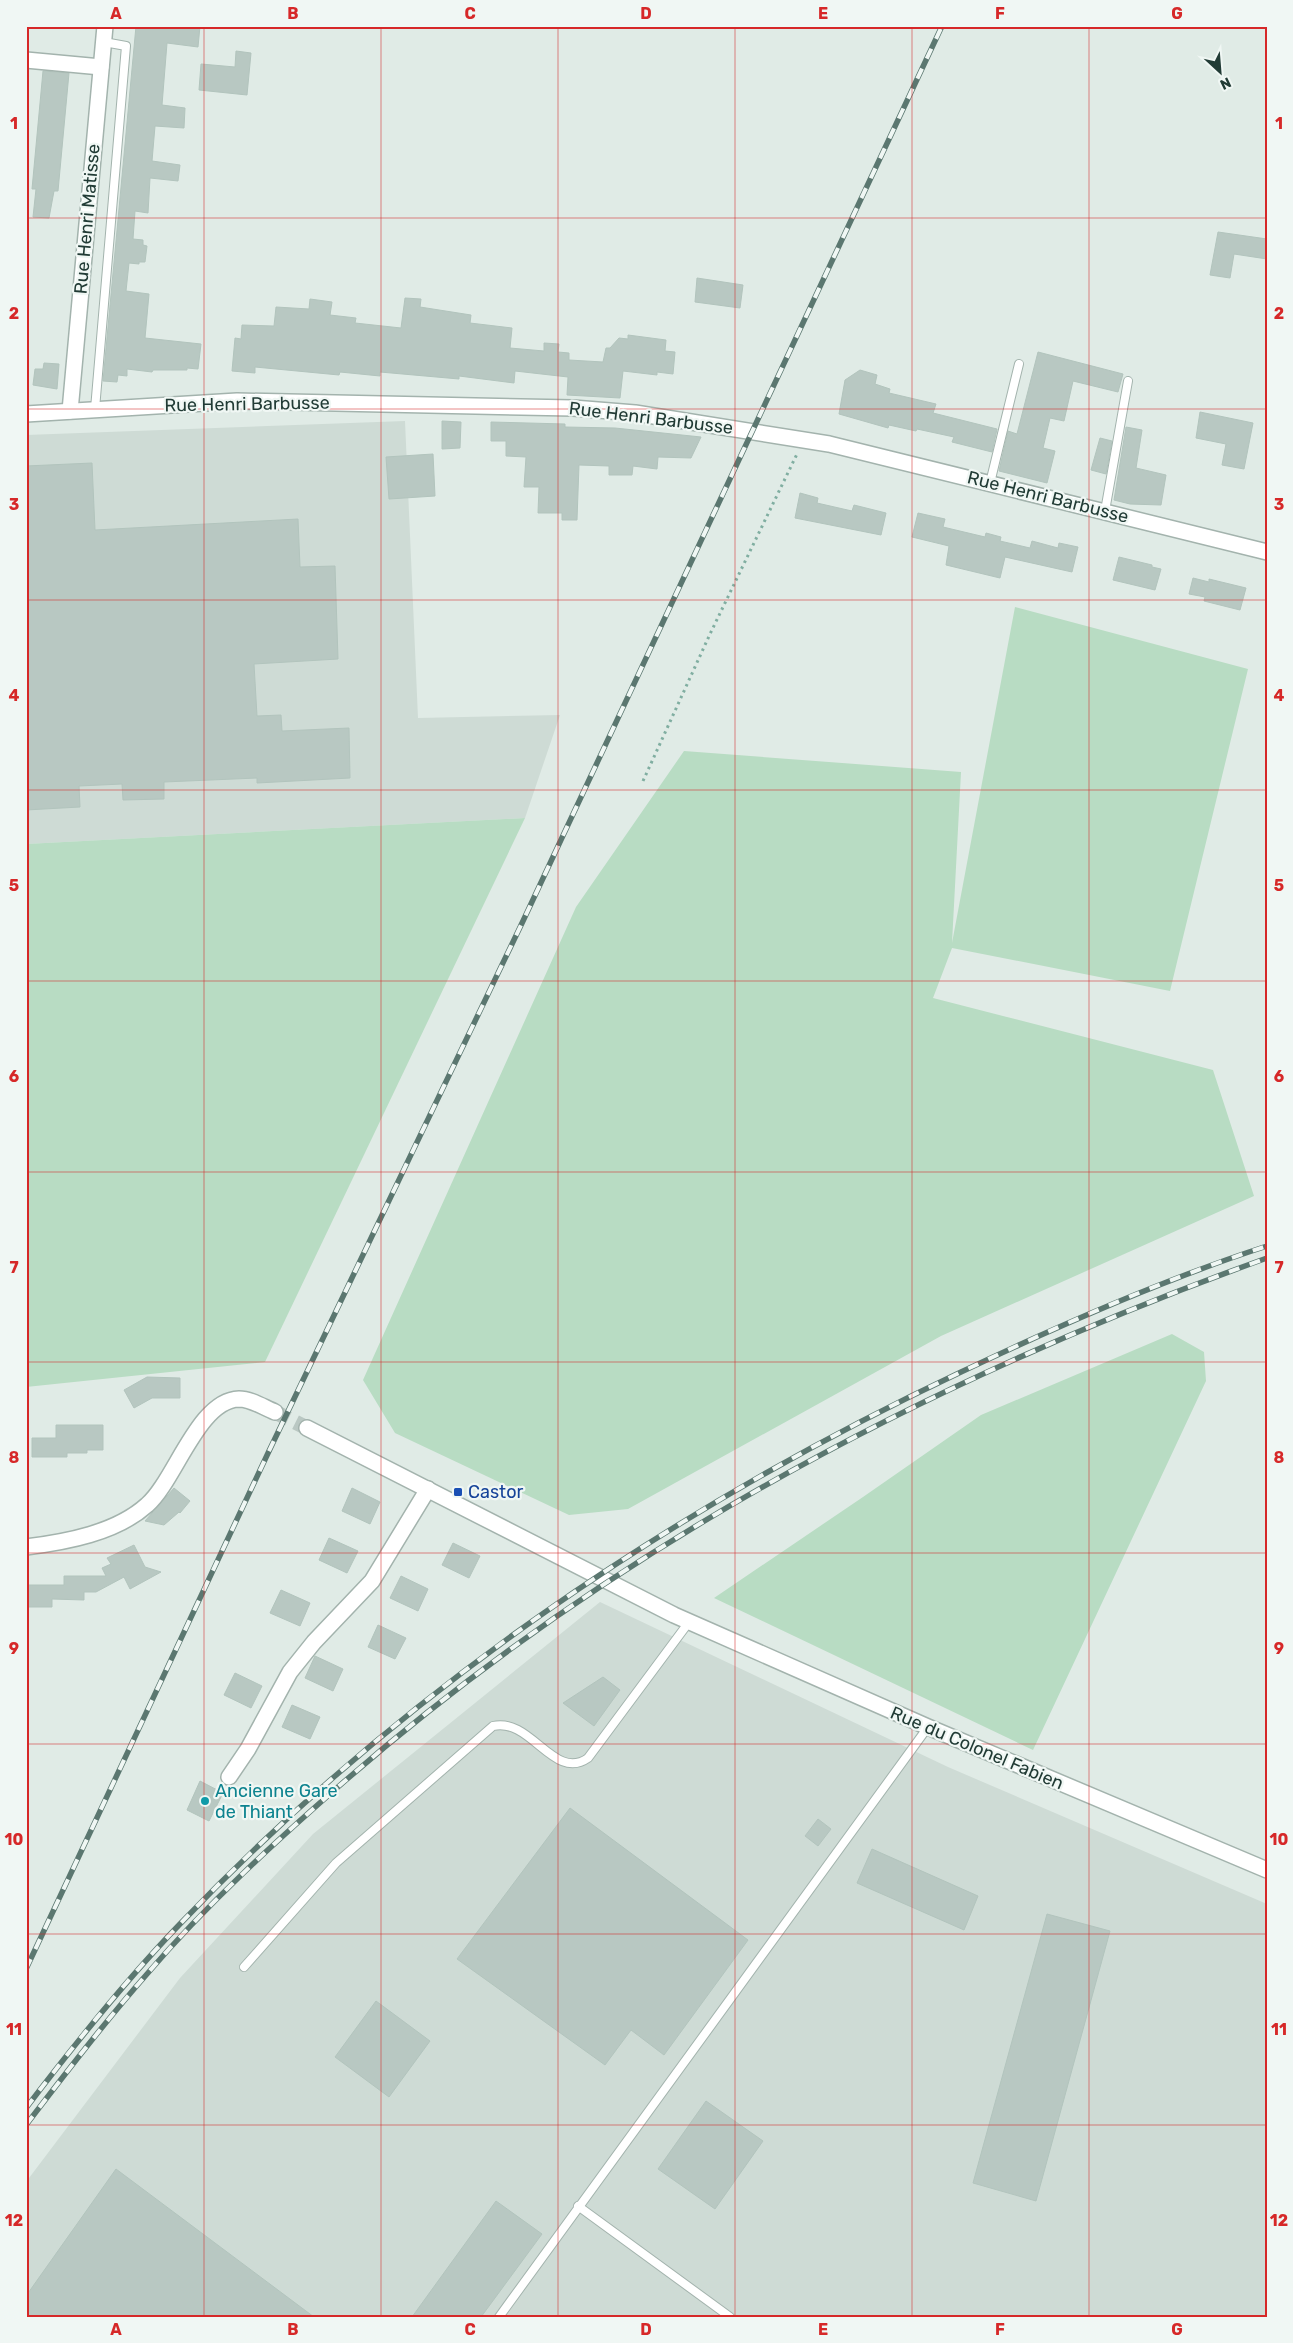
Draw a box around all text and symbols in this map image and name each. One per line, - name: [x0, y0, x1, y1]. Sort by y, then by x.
- text: A: [110, 4, 122, 23]
- text: B: [287, 4, 299, 23]
- text: C: [464, 4, 476, 23]
- text: D: [640, 4, 652, 23]
- text: E: [818, 4, 828, 23]
- text: F: [995, 4, 1005, 23]
- text: G: [1171, 4, 1183, 23]
- north arrow: [1196, 48, 1246, 98]
- text: N: [1217, 73, 1234, 93]
- text: 1: [10, 114, 18, 133]
- text: 1: [1275, 114, 1283, 133]
- street label: Rue Henri Matisse: [69, 143, 105, 295]
- text: 2: [9, 304, 19, 323]
- text: 2: [1274, 304, 1284, 323]
- street label: Rue Henri Barbusse: [164, 392, 330, 416]
- street label: Rue Henri Barbusse: [568, 397, 734, 439]
- street label: Rue Henri Barbusse: [965, 466, 1131, 528]
- text: 3: [9, 495, 19, 514]
- text: 3: [1274, 495, 1284, 514]
- text: 4: [9, 686, 20, 705]
- text: 4: [1274, 686, 1285, 705]
- text: 5: [9, 876, 19, 895]
- text: 5: [1274, 876, 1284, 895]
- text: 6: [9, 1067, 19, 1086]
- text: 6: [1274, 1067, 1284, 1086]
- text: 7: [9, 1258, 19, 1277]
- text: 7: [1274, 1258, 1284, 1277]
- text: 8: [9, 1448, 20, 1467]
- text: 8: [1274, 1448, 1285, 1467]
- place label: Castor: [468, 1481, 523, 1503]
- marker: Castor: [452, 1486, 464, 1498]
- text: 9: [9, 1639, 19, 1658]
- text: 9: [1274, 1639, 1284, 1658]
- street label: Rue du Colonel Fabien: [887, 1702, 1067, 1794]
- place label: Ancienne Gare de Thiant: [215, 1780, 338, 1823]
- marker: Ancienne Gare de Thiant: [199, 1795, 211, 1807]
- text: 10: [5, 1830, 24, 1849]
- text: 10: [1270, 1830, 1289, 1849]
- text: 11: [6, 2020, 22, 2039]
- text: 11: [1271, 2020, 1287, 2039]
- text: 12: [5, 2211, 23, 2230]
- text: 12: [1270, 2211, 1288, 2230]
- text: A: [110, 2320, 122, 2339]
- text: B: [287, 2320, 299, 2339]
- text: C: [464, 2320, 476, 2339]
- text: D: [640, 2320, 652, 2339]
- text: E: [818, 2320, 828, 2339]
- text: F: [995, 2320, 1005, 2339]
- text: G: [1171, 2320, 1183, 2339]

